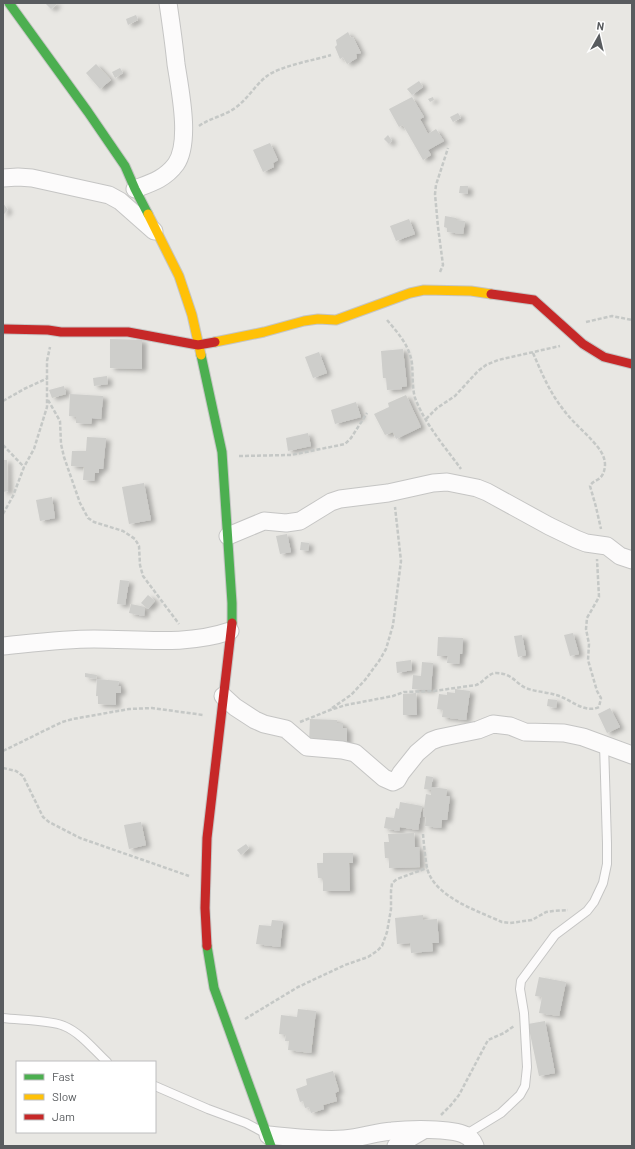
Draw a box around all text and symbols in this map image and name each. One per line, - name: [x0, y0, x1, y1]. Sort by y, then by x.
- north arrow: [579, 16, 619, 56]
- text: N: [596, 19, 605, 33]
- legend: [16, 1061, 156, 1133]
- text: Fast: [52, 1069, 75, 1083]
- text: Slow: [52, 1089, 77, 1103]
- text: Jam: [52, 1109, 75, 1123]

